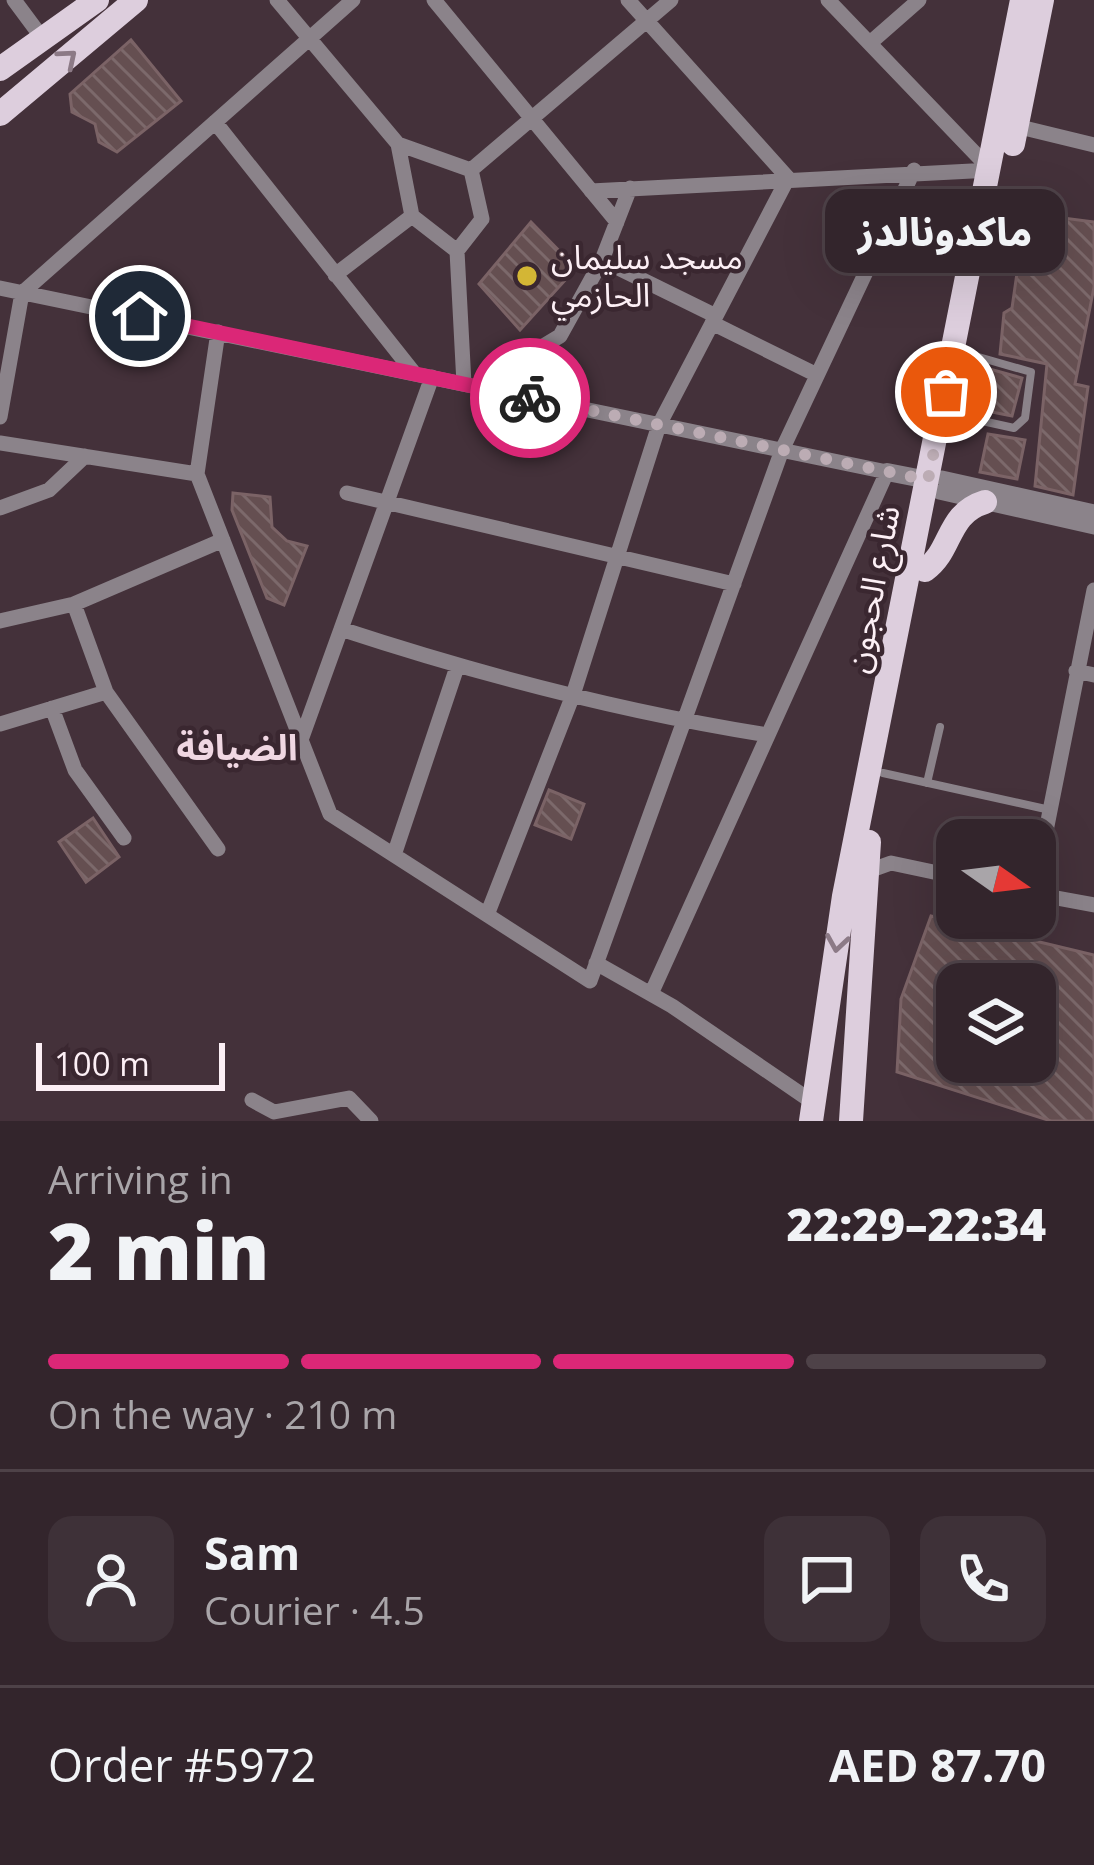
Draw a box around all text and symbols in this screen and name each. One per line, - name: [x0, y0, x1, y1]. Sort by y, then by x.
- one-way arrow: [55, 50, 77, 72]
- callout: ماكدونالدز: [826, 188, 1066, 272]
- text: ماكدونالدز: [858, 204, 1032, 257]
- place label: مسجد سليمان الحازمي: [551, 234, 743, 321]
- marker: مسجد سليمان الحازمي: [514, 263, 540, 289]
- pin: [89, 265, 191, 367]
- icon: home: [107, 283, 173, 349]
- courier: [470, 338, 590, 458]
- pin: [895, 341, 997, 443]
- icon: bag: [913, 359, 979, 425]
- icon: bike: [497, 365, 563, 431]
- street label: شارع الحجون: [833, 501, 913, 677]
- district label: الضيافة: [176, 722, 298, 771]
- north arrow: [936, 819, 1056, 939]
- map controls: [936, 819, 1056, 1083]
- one-way arrow: [825, 934, 851, 953]
- button: layers: [936, 963, 1056, 1083]
- scale bar: [36, 1037, 225, 1090]
- text: 100 m: [54, 1041, 150, 1086]
- text: Arriving in: [48, 1152, 233, 1205]
- text: 22:29–22:34: [787, 1193, 1046, 1254]
- text: 2 min: [48, 1197, 270, 1303]
- text: On the way · 210 m: [48, 1387, 397, 1440]
- button: person: [48, 1516, 174, 1642]
- button: chat: [764, 1516, 890, 1642]
- button: phone: [920, 1516, 1046, 1642]
- text: Sam: [204, 1522, 300, 1583]
- text: Courier · 4.5: [204, 1583, 425, 1636]
- text: Order #5972: [48, 1734, 316, 1795]
- text: AED 87.70: [829, 1734, 1046, 1795]

